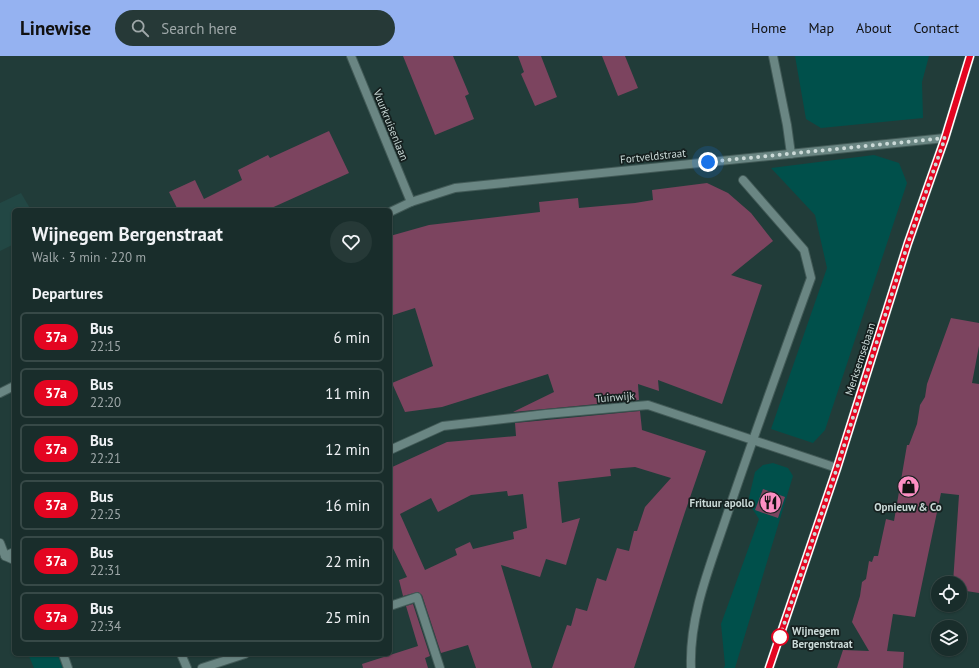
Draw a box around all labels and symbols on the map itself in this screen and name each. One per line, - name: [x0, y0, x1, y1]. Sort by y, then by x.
- street label: Vuurkruisenlaan: [370, 86, 412, 163]
- street label: Fortveldstraat: [619, 146, 687, 166]
- your location: [698, 152, 718, 172]
- street label: Merksemsebaan: [842, 321, 878, 397]
- street label: Tuinwijk: [595, 388, 636, 406]
- shop icon: Opnieuw & Co: [895, 474, 921, 500]
- restaurant icon: Frituur apollo: [757, 490, 783, 516]
- place label: Frituur apollo: [690, 496, 754, 510]
- place label: Opnieuw & Co: [874, 500, 942, 514]
- place label: Wijnegem Bergenstraat: [792, 624, 853, 651]
- marker: Wijnegem Bergenstraat: [771, 628, 789, 646]

